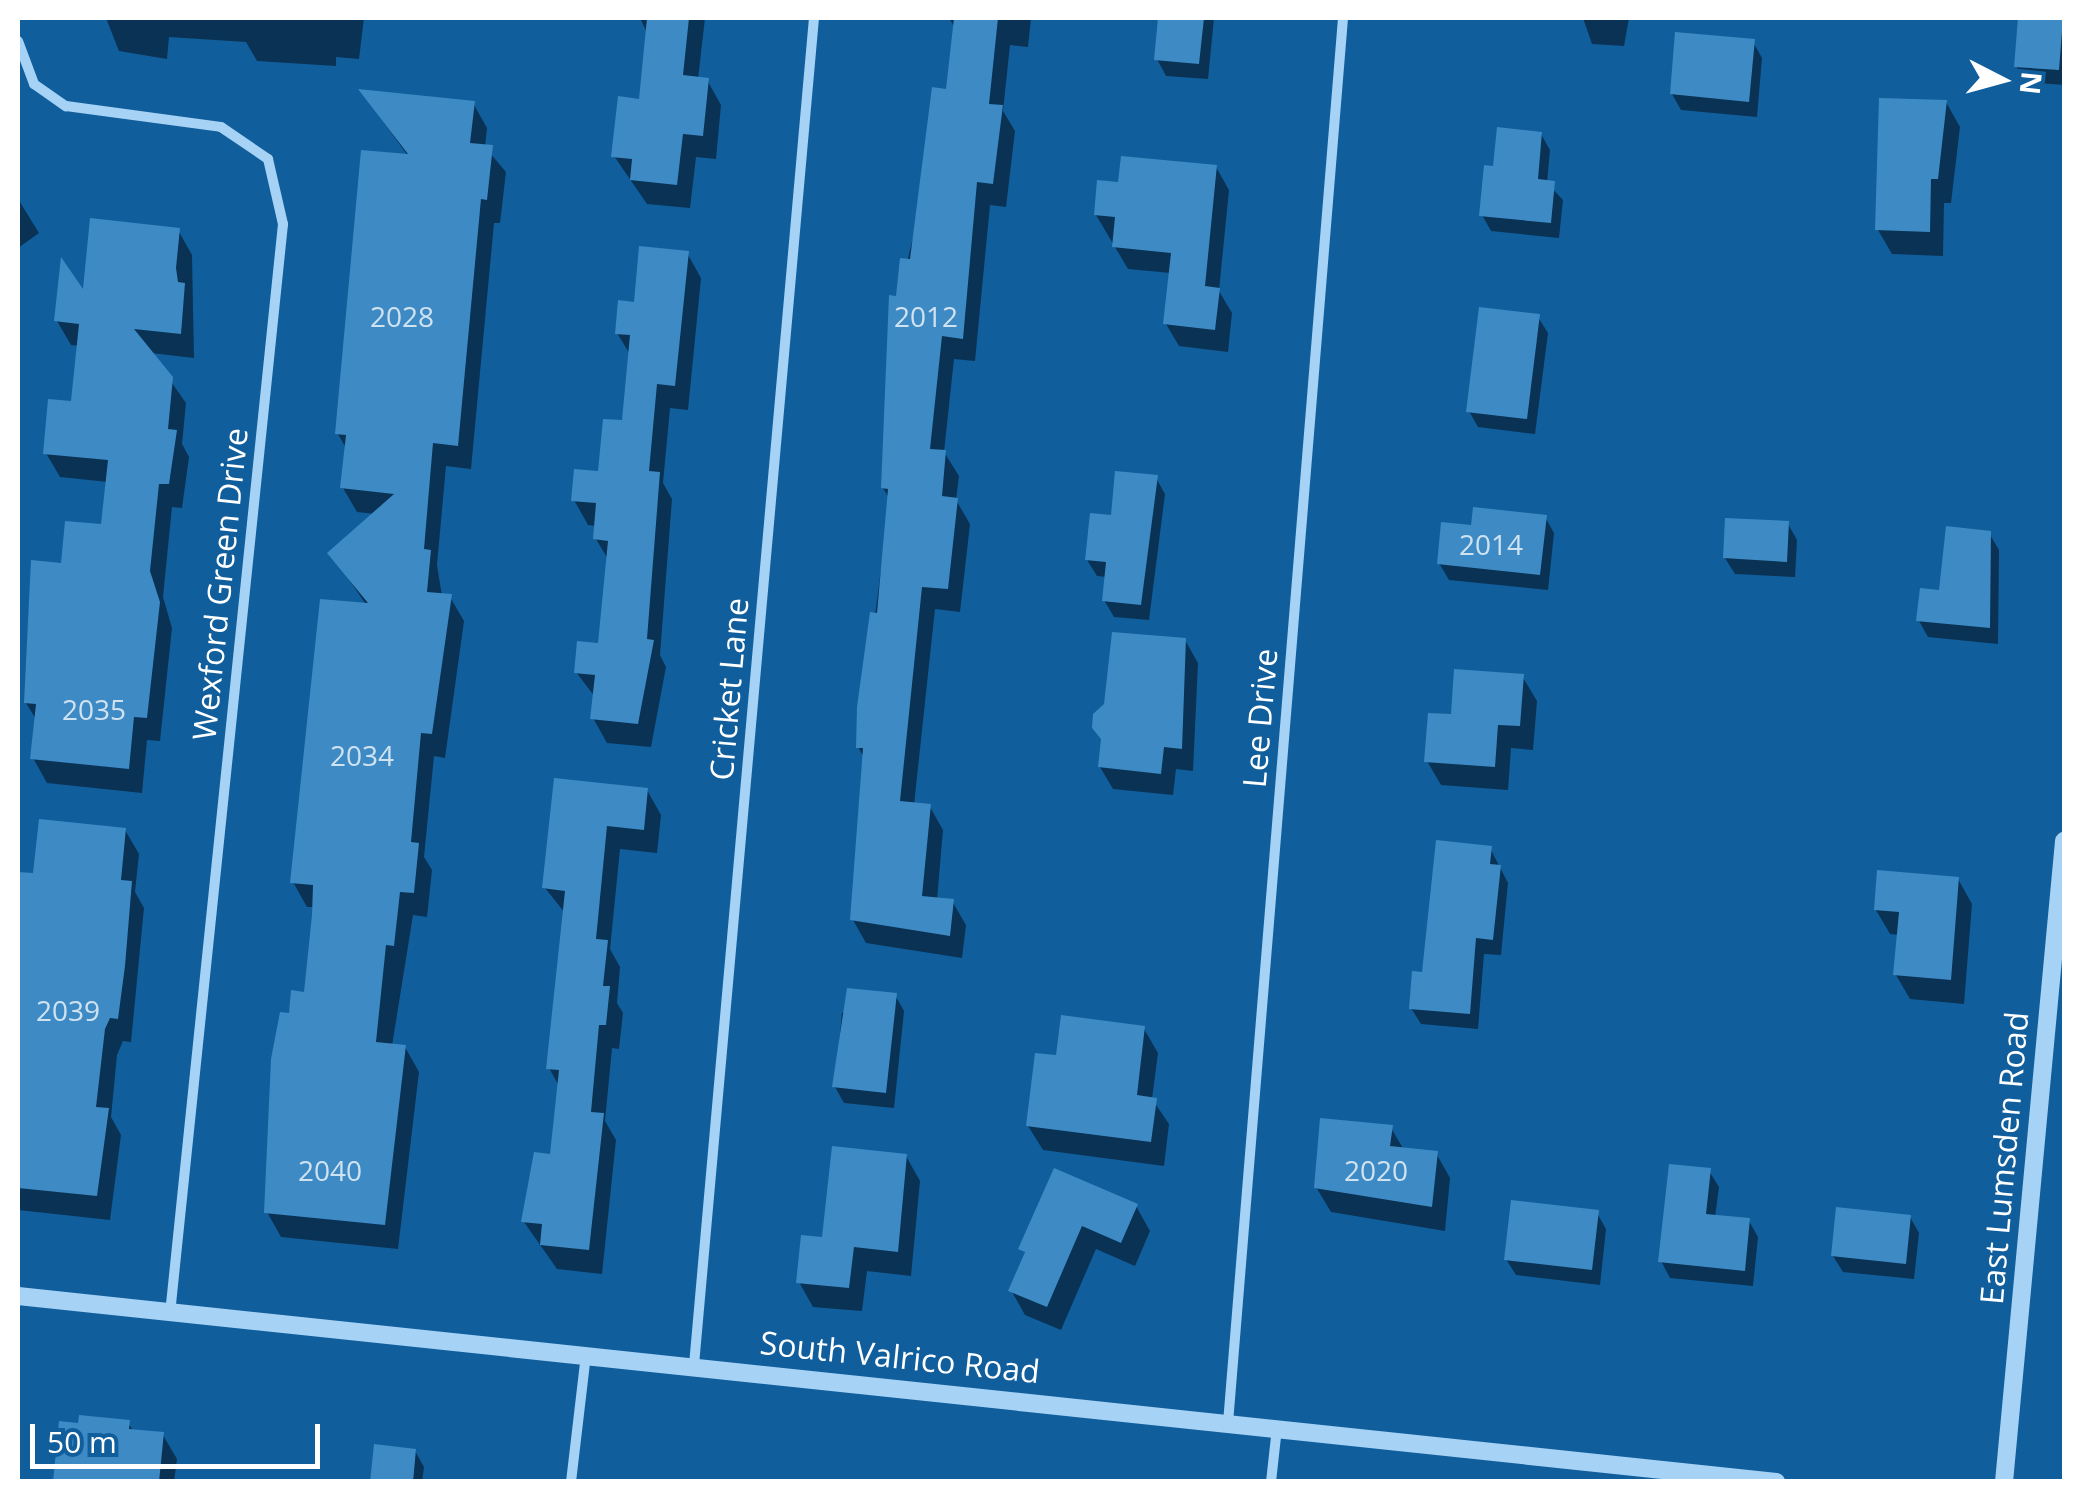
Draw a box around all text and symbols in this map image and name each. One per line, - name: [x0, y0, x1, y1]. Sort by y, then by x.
- north arrow: [1952, 30, 2052, 130]
- text: N: [2012, 70, 2052, 96]
- house number: 2028: [370, 299, 434, 333]
- house number: 2012: [894, 299, 958, 333]
- street label: Wexford Green Drive: [185, 426, 255, 742]
- house number: 2014: [1459, 527, 1523, 561]
- street label: Cricket Lane: [702, 596, 756, 782]
- street label: Lee Drive: [1235, 647, 1285, 789]
- house number: 2035: [62, 692, 126, 726]
- house number: 2034: [330, 738, 394, 772]
- house number: 2039: [36, 993, 100, 1027]
- street label: East Lumsden Road: [1972, 1010, 2036, 1306]
- house number: 2040: [298, 1153, 362, 1187]
- house number: 2020: [1344, 1153, 1408, 1187]
- street label: South Valrico Road: [758, 1323, 1042, 1391]
- scale bar: [35, 1404, 325, 1466]
- text: 50 m: [47, 1421, 117, 1462]

